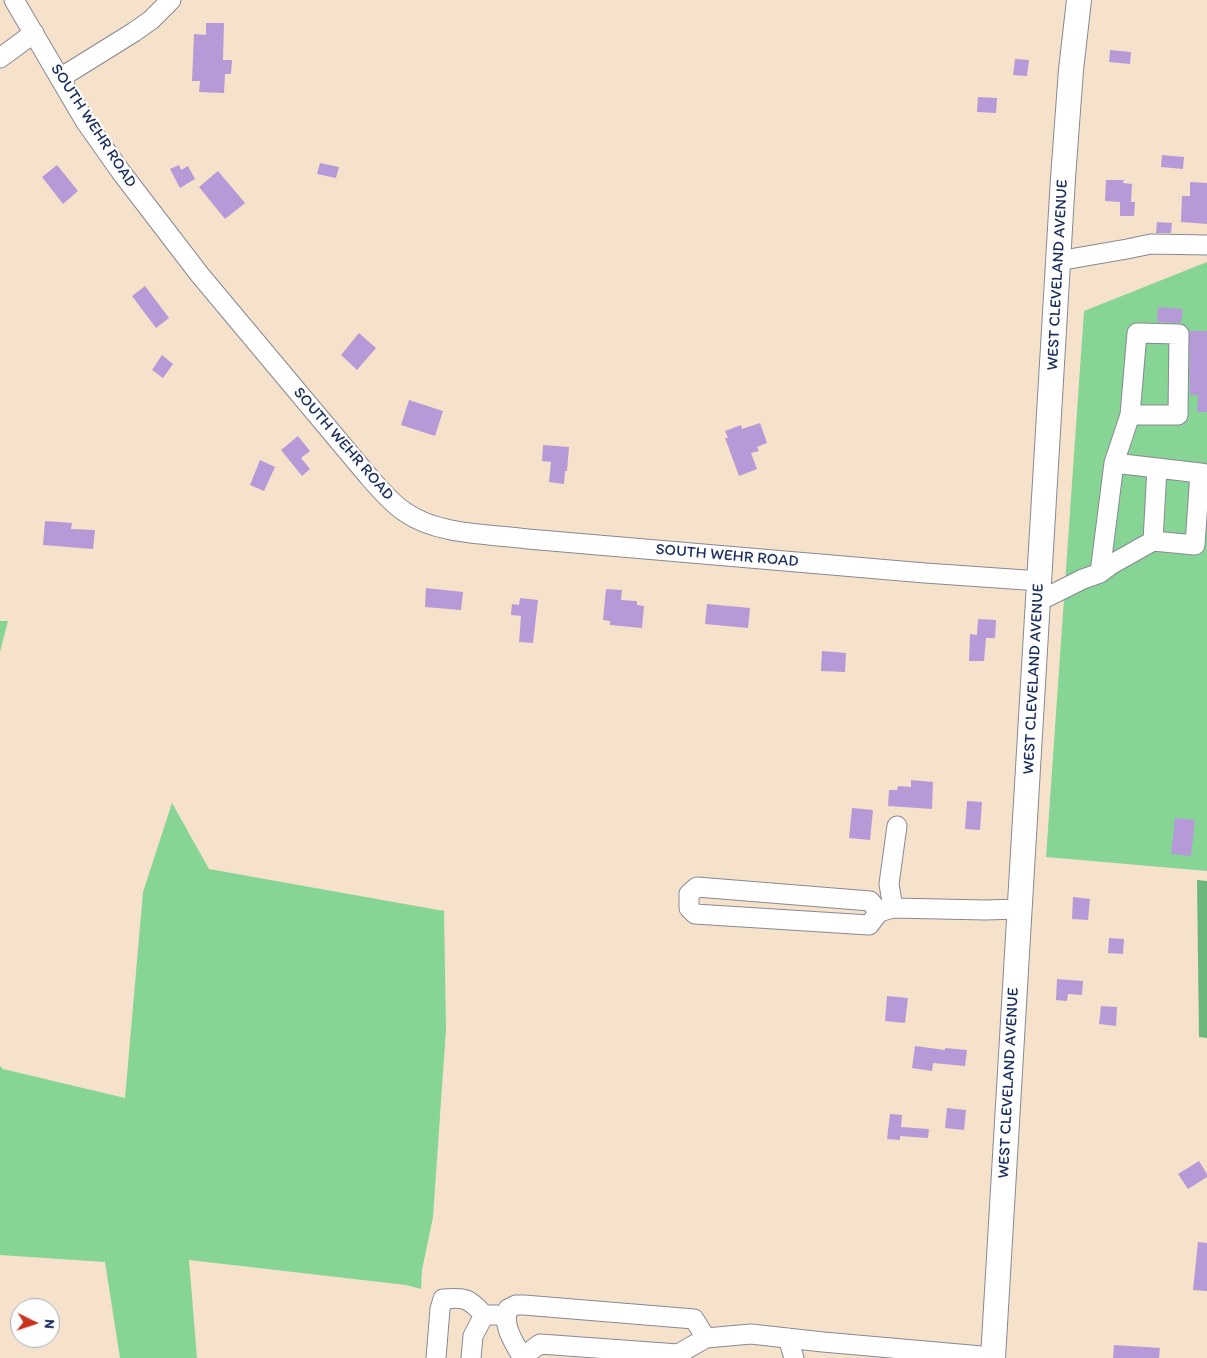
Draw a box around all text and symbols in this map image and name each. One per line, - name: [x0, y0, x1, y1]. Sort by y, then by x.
- street label: SOUTH WEHR ROAD: [46, 61, 140, 191]
- street label: WEST CLEVELAND AVENUE: [1043, 179, 1073, 371]
- street label: SOUTH WEHR ROAD: [289, 384, 397, 504]
- street label: SOUTH WEHR ROAD: [655, 540, 799, 572]
- street label: WEST CLEVELAND AVENUE: [1019, 583, 1049, 775]
- street label: WEST CLEVELAND AVENUE: [994, 987, 1024, 1179]
- north arrow: [10, 1298, 60, 1348]
- text: N: [41, 1319, 58, 1329]

